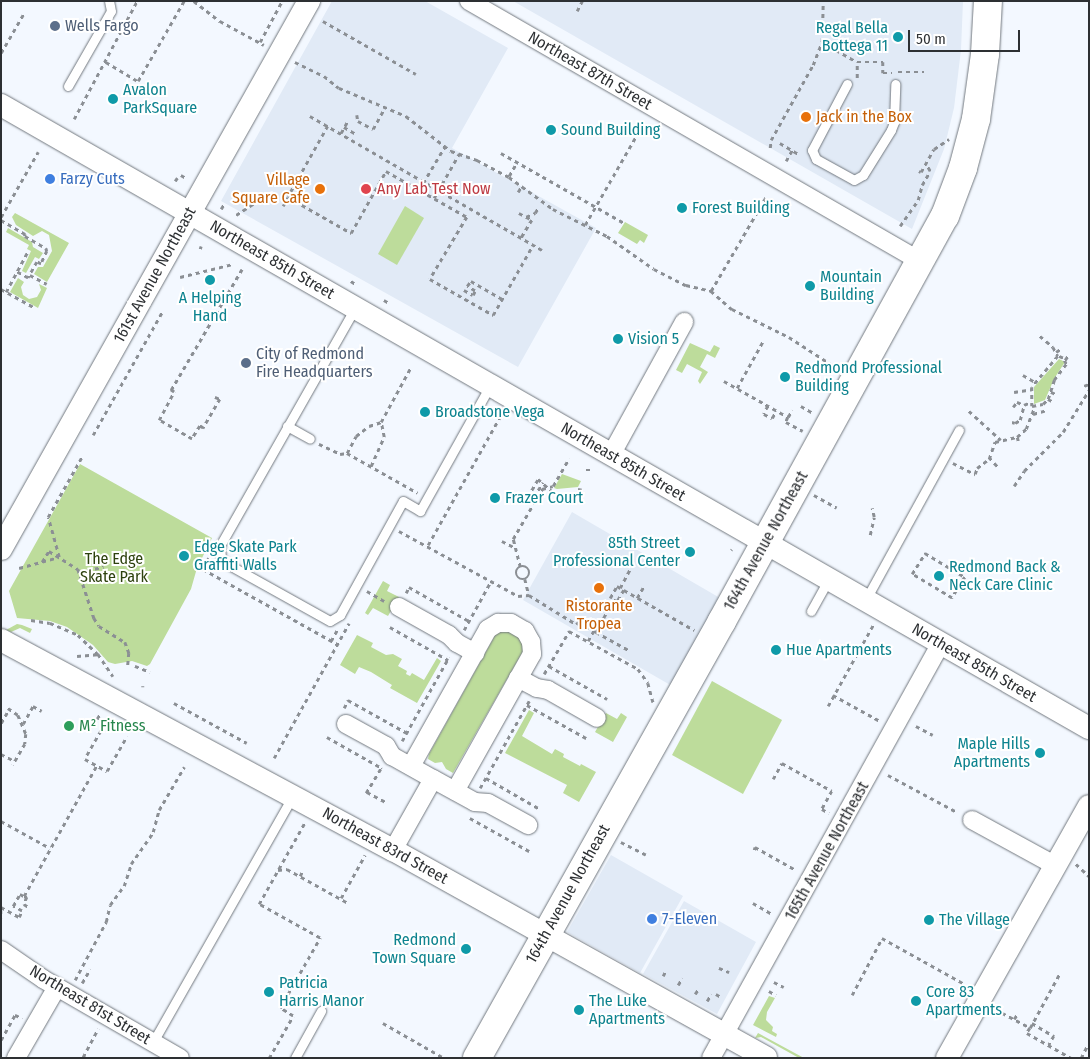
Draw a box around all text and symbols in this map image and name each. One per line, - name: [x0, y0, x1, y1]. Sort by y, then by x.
- place label: Wells Fargo: [65, 16, 139, 36]
- place label: Regal Bella Bottega 11: [816, 18, 888, 56]
- marker: Wells Fargo: [49, 20, 61, 32]
- scale bar: [910, 20, 1022, 52]
- street label: Northeast 87th Street: [525, 28, 655, 114]
- text: 50 m: [916, 30, 946, 48]
- marker: Regal Bella Bottega 11: [892, 31, 904, 43]
- place label: Avalon ParkSquare: [123, 80, 197, 118]
- marker: Avalon ParkSquare: [107, 93, 119, 105]
- place label: Jack in the Box: [816, 107, 912, 127]
- marker: Jack in the Box: [800, 111, 812, 123]
- place label: Sound Building: [561, 120, 660, 140]
- marker: Sound Building: [545, 124, 557, 136]
- place label: Farzy Cuts: [60, 169, 125, 189]
- place label: Village Square Cafe: [232, 170, 310, 208]
- marker: Farzy Cuts: [44, 173, 56, 185]
- place label: Any Lab Test Now: [377, 179, 491, 199]
- marker: Any Lab Test Now: [359, 182, 373, 196]
- marker: Village Square Cafe: [314, 183, 326, 195]
- place label: Forest Building: [692, 198, 790, 218]
- marker: Forest Building: [676, 202, 688, 214]
- street label: 161st Avenue Northeast: [110, 204, 200, 346]
- street label: Northeast 85th Street: [206, 217, 338, 303]
- place label: Mountain Building: [820, 267, 882, 305]
- marker: A Helping Hand: [204, 274, 216, 286]
- marker: Mountain Building: [804, 280, 816, 292]
- place label: A Helping Hand: [179, 288, 241, 326]
- place label: Vision 5: [628, 329, 679, 349]
- marker: Vision 5: [612, 333, 624, 345]
- place label: City of Redmond Fire Headquarters: [256, 344, 373, 382]
- marker: City of Redmond Fire Headquarters: [240, 357, 252, 369]
- place label: Redmond Professional Building: [795, 358, 942, 396]
- marker: Redmond Professional Building: [779, 371, 791, 383]
- place label: Broadstone Vega: [435, 402, 545, 422]
- marker: Broadstone Vega: [419, 406, 431, 418]
- street label: Northeast 85th Street: [557, 419, 689, 505]
- street label: 164th Avenue Northeast: [720, 468, 812, 614]
- place label: Frazer Court: [505, 488, 583, 508]
- marker: Frazer Court: [489, 492, 501, 504]
- place label: 85th Street Professional Center: [553, 533, 680, 571]
- place label: Edge Skate Park Graffiti Walls: [194, 537, 297, 575]
- marker: 85th Street Professional Center: [684, 546, 696, 558]
- park label: The Edge Skate Park: [80, 549, 148, 587]
- marker: Edge Skate Park Graffiti Walls: [178, 550, 190, 562]
- place label: Redmond Back & Neck Care Clinic: [949, 557, 1061, 595]
- marker: Redmond Back & Neck Care Clinic: [933, 570, 945, 582]
- marker: Ristorante Tropea: [593, 582, 605, 594]
- place label: Ristorante Tropea: [565, 596, 633, 634]
- street label: Northeast 85th Street: [908, 620, 1040, 706]
- place label: Hue Apartments: [786, 640, 892, 660]
- marker: Hue Apartments: [770, 644, 782, 656]
- place label: M² Fitness: [79, 716, 146, 736]
- marker: M² Fitness: [63, 720, 75, 732]
- place label: Maple Hills Apartments: [954, 734, 1030, 772]
- marker: Maple Hills Apartments: [1034, 747, 1046, 759]
- street label: 165th Avenue Northeast: [781, 778, 873, 924]
- street label: Northeast 83rd Street: [319, 803, 451, 889]
- street label: 164th Avenue Northeast: [522, 821, 614, 967]
- place label: 7-Eleven: [662, 909, 717, 929]
- place label: The Village: [939, 910, 1010, 930]
- marker: 7-Eleven: [646, 913, 658, 925]
- marker: The Village: [923, 914, 935, 926]
- place label: Redmond Town Square: [373, 930, 456, 968]
- marker: Redmond Town Square: [460, 943, 472, 955]
- street label: Northeast 81st Street: [26, 961, 154, 1049]
- place label: Patricia Harris Manor: [279, 973, 364, 1011]
- place label: Core 83 Apartments: [926, 982, 1002, 1020]
- marker: Patricia Harris Manor: [263, 986, 275, 998]
- place label: The Luke Apartments: [589, 991, 665, 1029]
- marker: Core 83 Apartments: [910, 995, 922, 1007]
- marker: The Luke Apartments: [573, 1004, 585, 1016]

